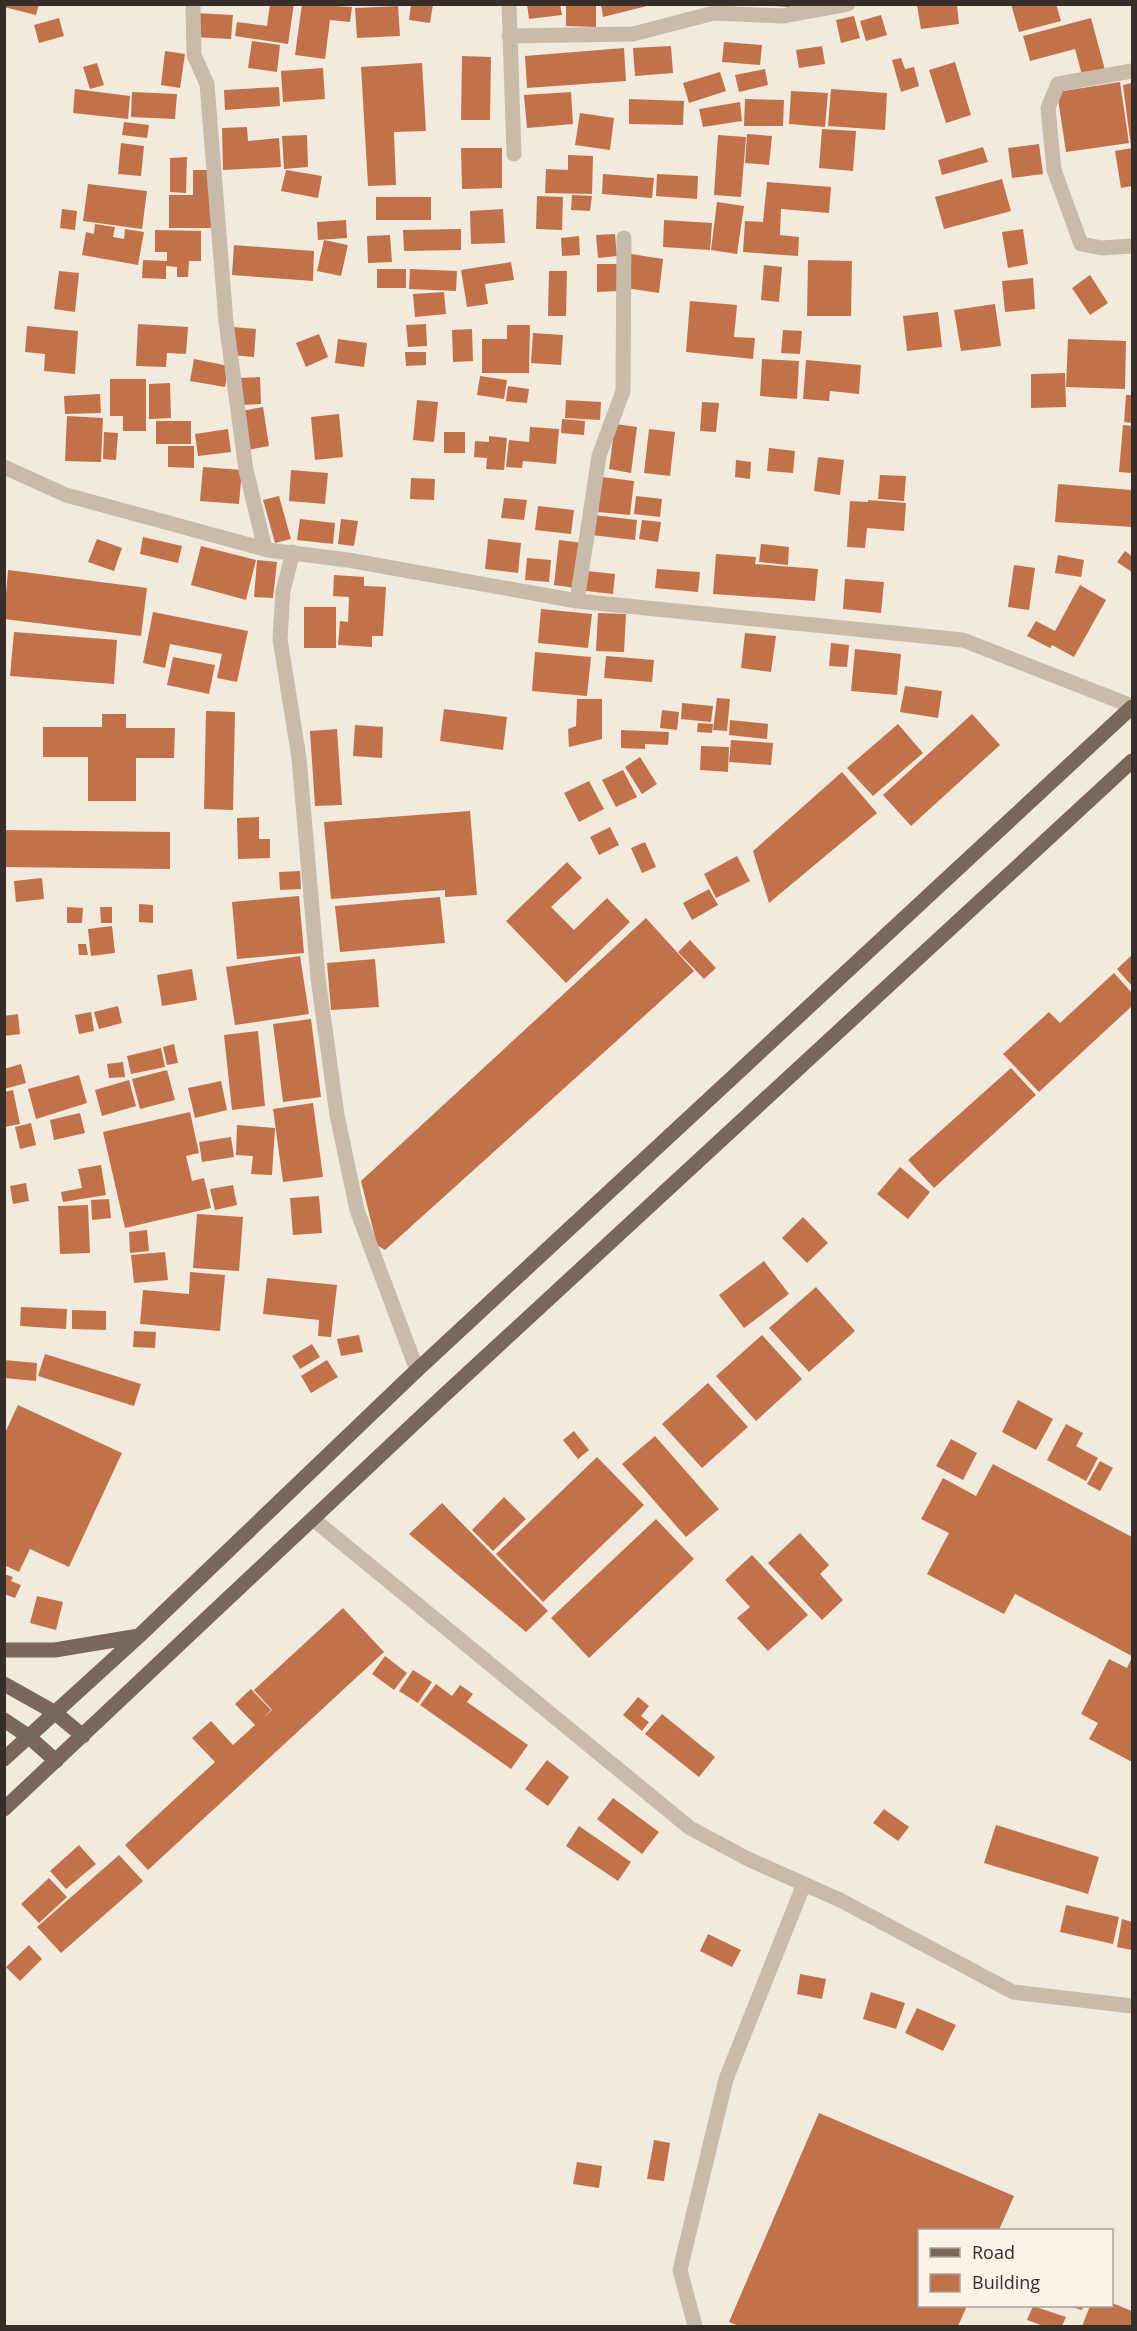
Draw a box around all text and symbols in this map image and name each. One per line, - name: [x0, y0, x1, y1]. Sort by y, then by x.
- legend: [918, 2229, 1113, 2307]
- text: Road: [972, 2240, 1015, 2264]
- text: Building: [972, 2270, 1040, 2294]

